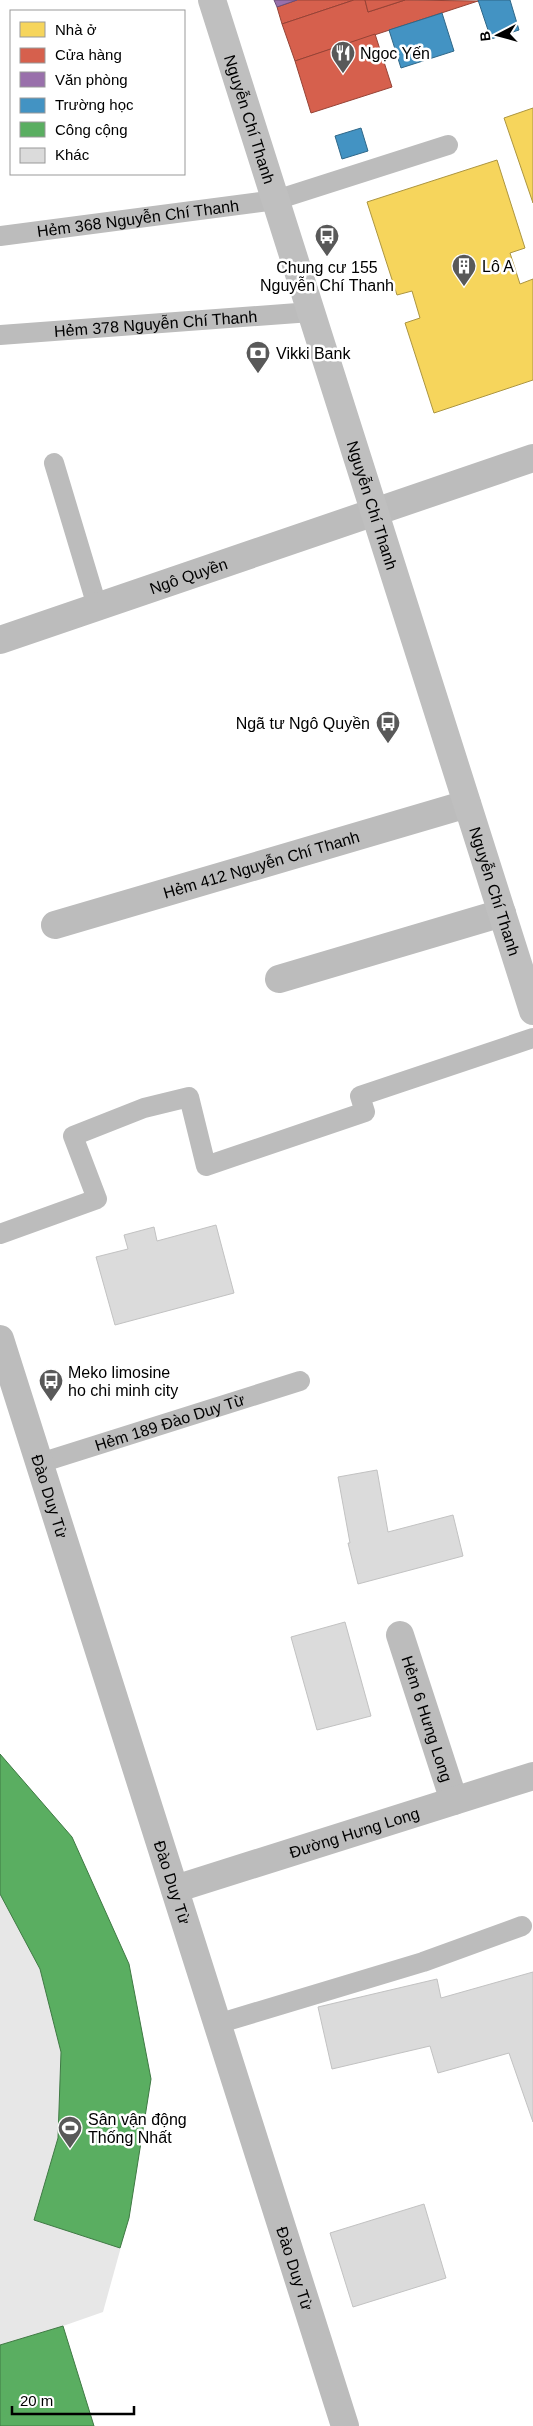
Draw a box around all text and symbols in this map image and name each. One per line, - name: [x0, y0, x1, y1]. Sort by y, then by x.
- legend: [10, 10, 185, 175]
- north arrow: [473, 10, 523, 60]
- text: Nhà ở: [55, 21, 97, 38]
- text: B: [477, 30, 494, 42]
- restaurant icon: Ngọc Yến: [330, 40, 356, 74]
- place label: Ngọc Yến: [360, 45, 430, 62]
- text: Cửa hàng: [55, 46, 122, 63]
- street label: Nguyễn Chí Thanh: [221, 53, 278, 186]
- text: Văn phòng: [55, 71, 128, 88]
- text: Trường học: [55, 96, 134, 113]
- text: Công cộng: [55, 121, 128, 138]
- text: Khác: [55, 146, 90, 163]
- street label: Hẻm 368 Nguyễn Chí Thanh: [36, 196, 240, 240]
- bus stop icon: Chung cư 155 Nguyễn Chí Thanh: [314, 223, 340, 257]
- building icon: Lô A: [451, 253, 477, 287]
- place label: Lô A: [482, 258, 514, 275]
- place label: Chung cư 155 Nguyễn Chí Thanh: [260, 259, 394, 294]
- street label: Hẻm 378 Nguyễn Chí Thanh: [53, 308, 258, 339]
- bank icon: Vikki Bank: [245, 340, 271, 374]
- place label: Vikki Bank: [276, 345, 351, 362]
- street label: Nguyễn Chí Thanh: [344, 439, 401, 572]
- street label: Ngô Quyền: [147, 555, 229, 597]
- bus stop icon: Ngã tư Ngô Quyền: [375, 710, 401, 744]
- place label: Ngã tư Ngô Quyền: [236, 715, 370, 732]
- street label: Nguyễn Chí Thanh: [467, 825, 523, 958]
- street label: Hẻm 412 Nguyễn Chí Thanh: [161, 828, 361, 901]
- place label: Meko limosine ho chi minh city: [68, 1364, 178, 1399]
- bus stop icon: Meko limosine ho chi minh city: [38, 1368, 64, 1402]
- street label: Hẻm 189 Đào Duy Từ: [93, 1390, 247, 1454]
- street label: Đào Duy Từ: [29, 1452, 71, 1541]
- street label: Hẻm 6 Hưng Long: [399, 1653, 456, 1784]
- street label: Đường Hưng Long: [287, 1804, 421, 1861]
- street label: Đào Duy Từ: [151, 1838, 194, 1927]
- place label: Sân vận động Thống Nhất: [88, 2111, 187, 2146]
- sports icon: Sân vận động Thống Nhất: [57, 2115, 83, 2149]
- street label: Đào Duy Từ: [274, 2224, 316, 2313]
- scale bar: [12, 2384, 135, 2416]
- text: 20 m: [20, 2392, 53, 2409]

